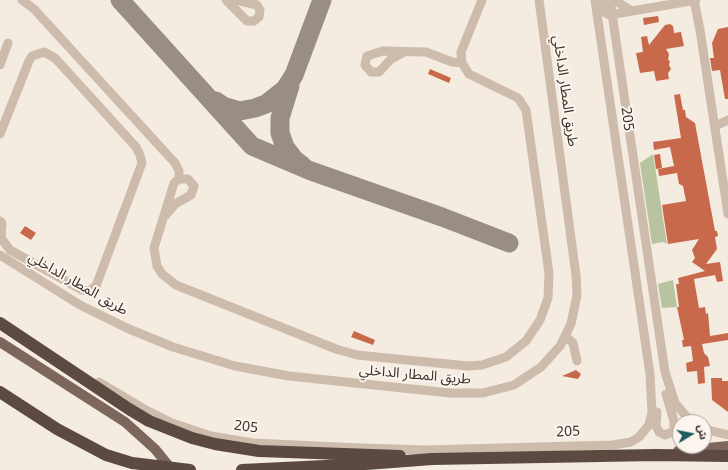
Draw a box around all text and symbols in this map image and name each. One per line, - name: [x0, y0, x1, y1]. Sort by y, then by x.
- street label: طريق المطار الداخلي: [549, 34, 581, 148]
- street label: 205: [617, 106, 637, 132]
- street label: طريق المطار الداخلي: [25, 249, 131, 319]
- street label: طريق المطار الداخلي: [358, 362, 472, 388]
- north arrow: [672, 414, 712, 454]
- street label: 205: [233, 417, 259, 437]
- street label: 205: [556, 423, 580, 441]
- text: ش: [695, 423, 712, 441]

